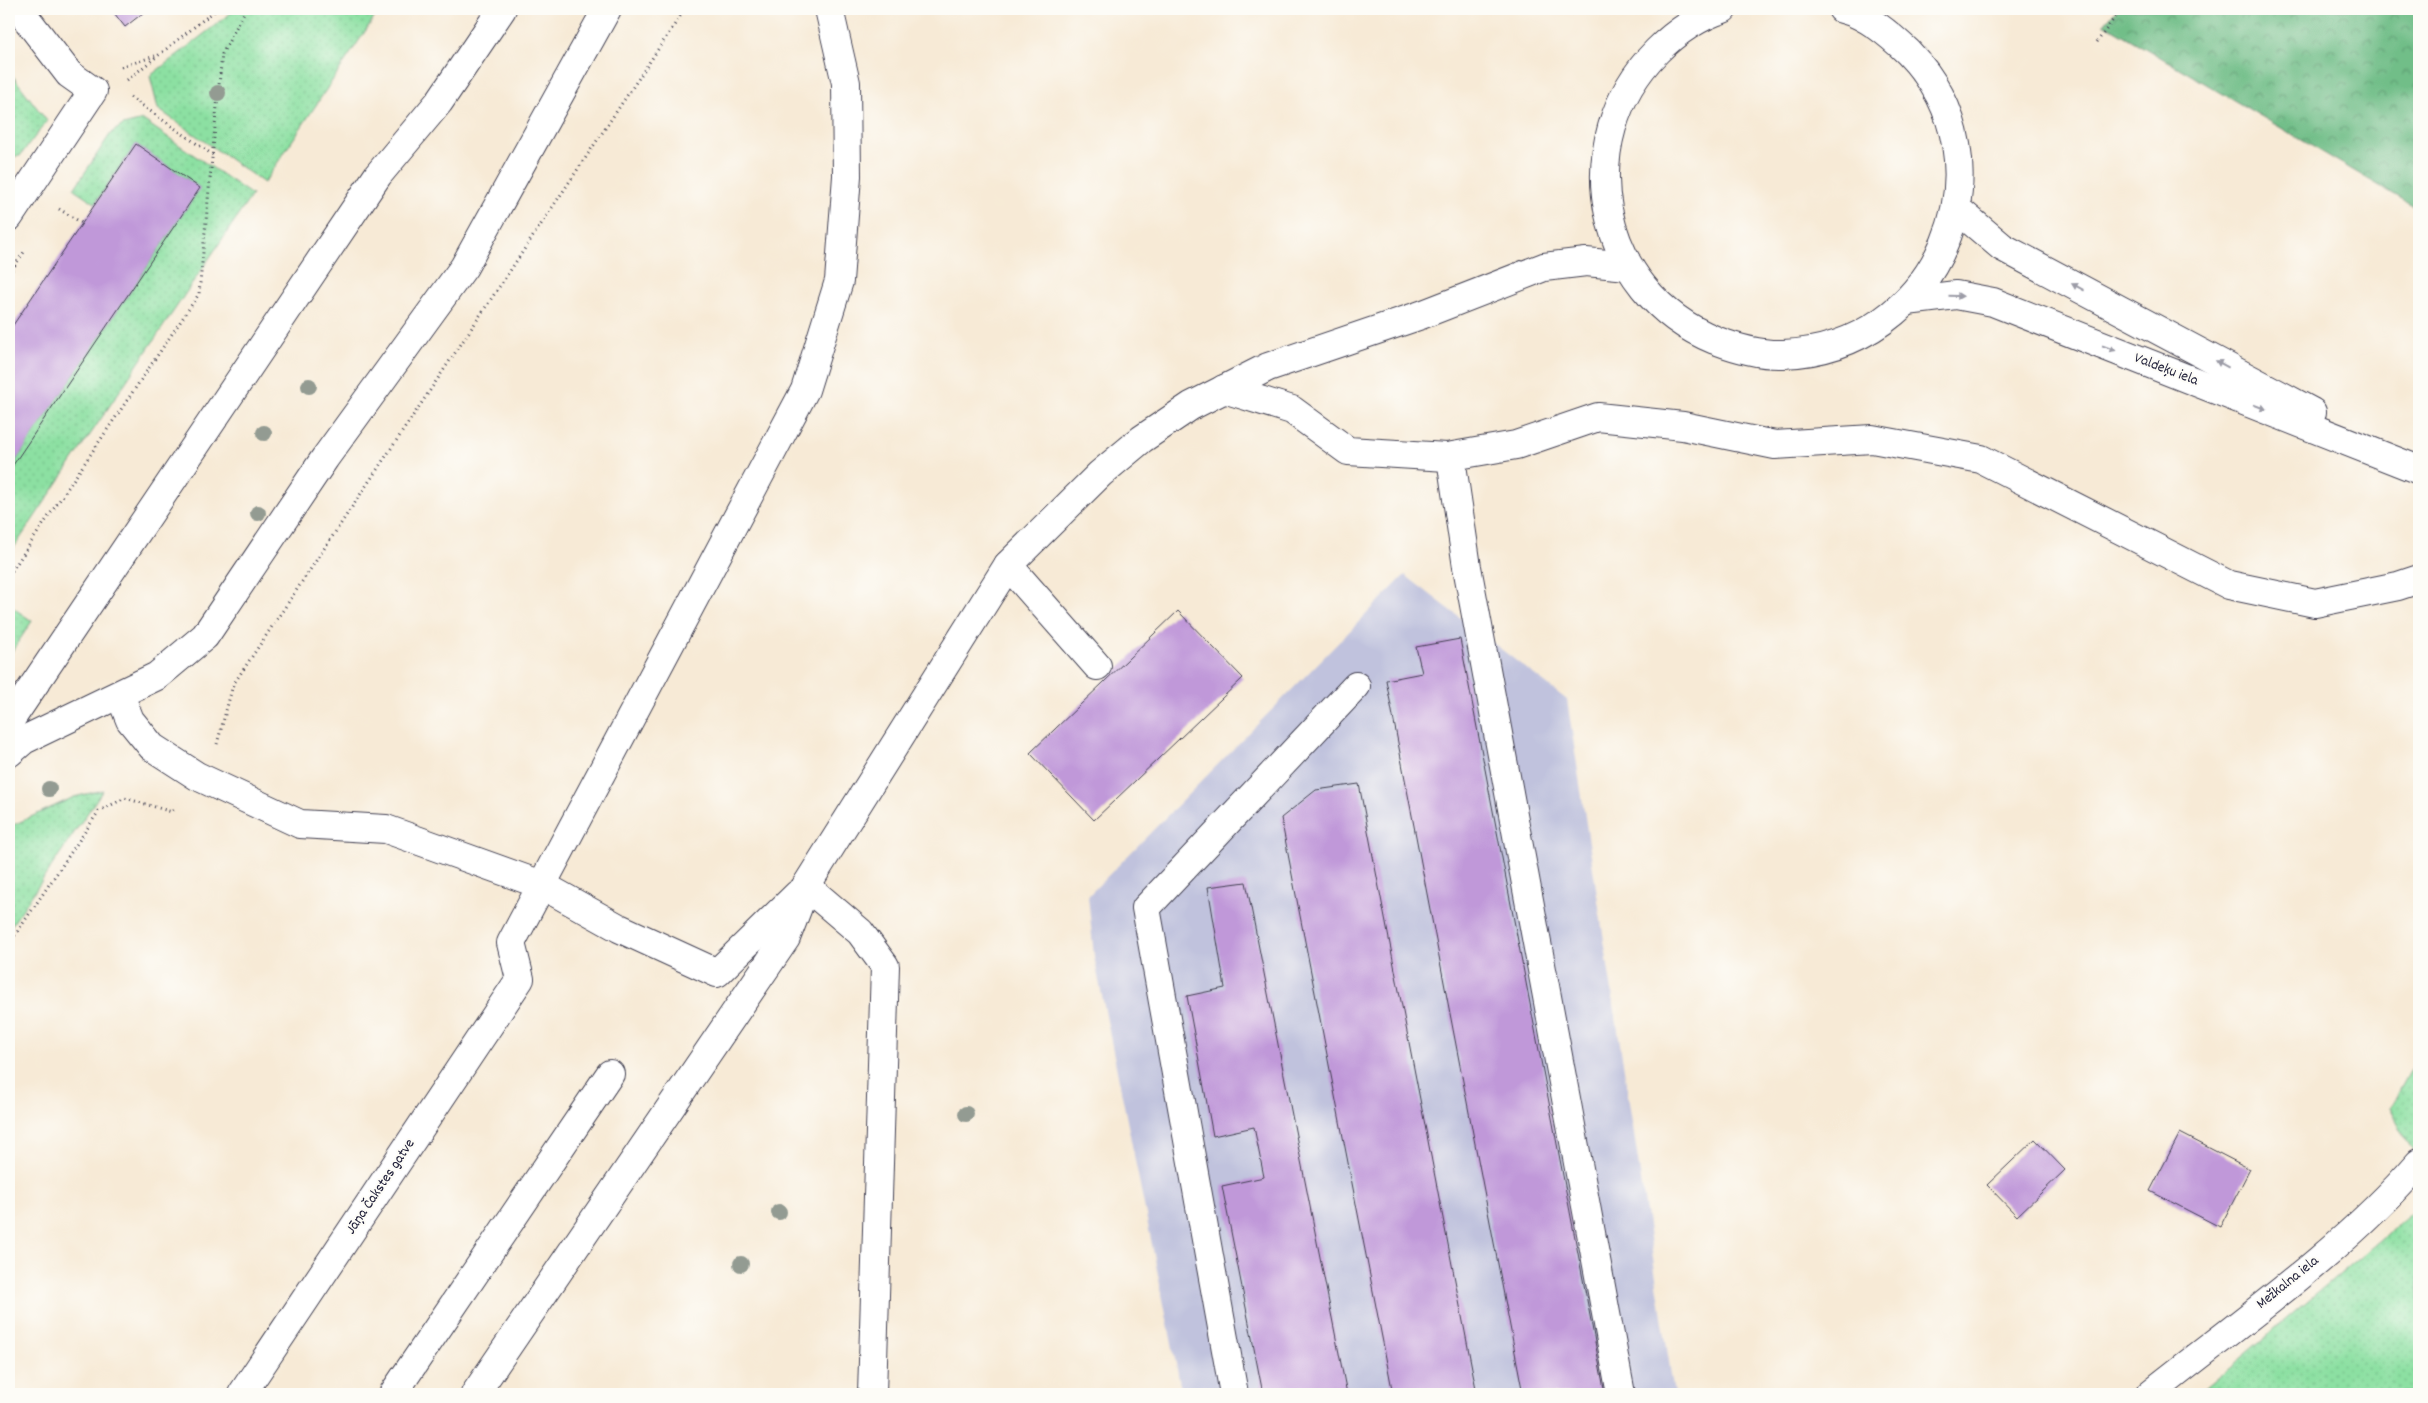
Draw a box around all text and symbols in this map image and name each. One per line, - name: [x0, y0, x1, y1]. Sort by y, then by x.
- one-way arrow: [2071, 283, 2086, 291]
- one-way arrow: [1948, 293, 1964, 301]
- one-way arrow: [2102, 344, 2116, 352]
- street label: Valdeķu iela: [2131, 348, 2202, 393]
- one-way arrow: [2215, 359, 2228, 368]
- one-way arrow: [2253, 403, 2268, 411]
- street label: Jāņa Čakstes gatve: [341, 1134, 421, 1239]
- street label: Mežkalna iela: [2252, 1250, 2325, 1315]

